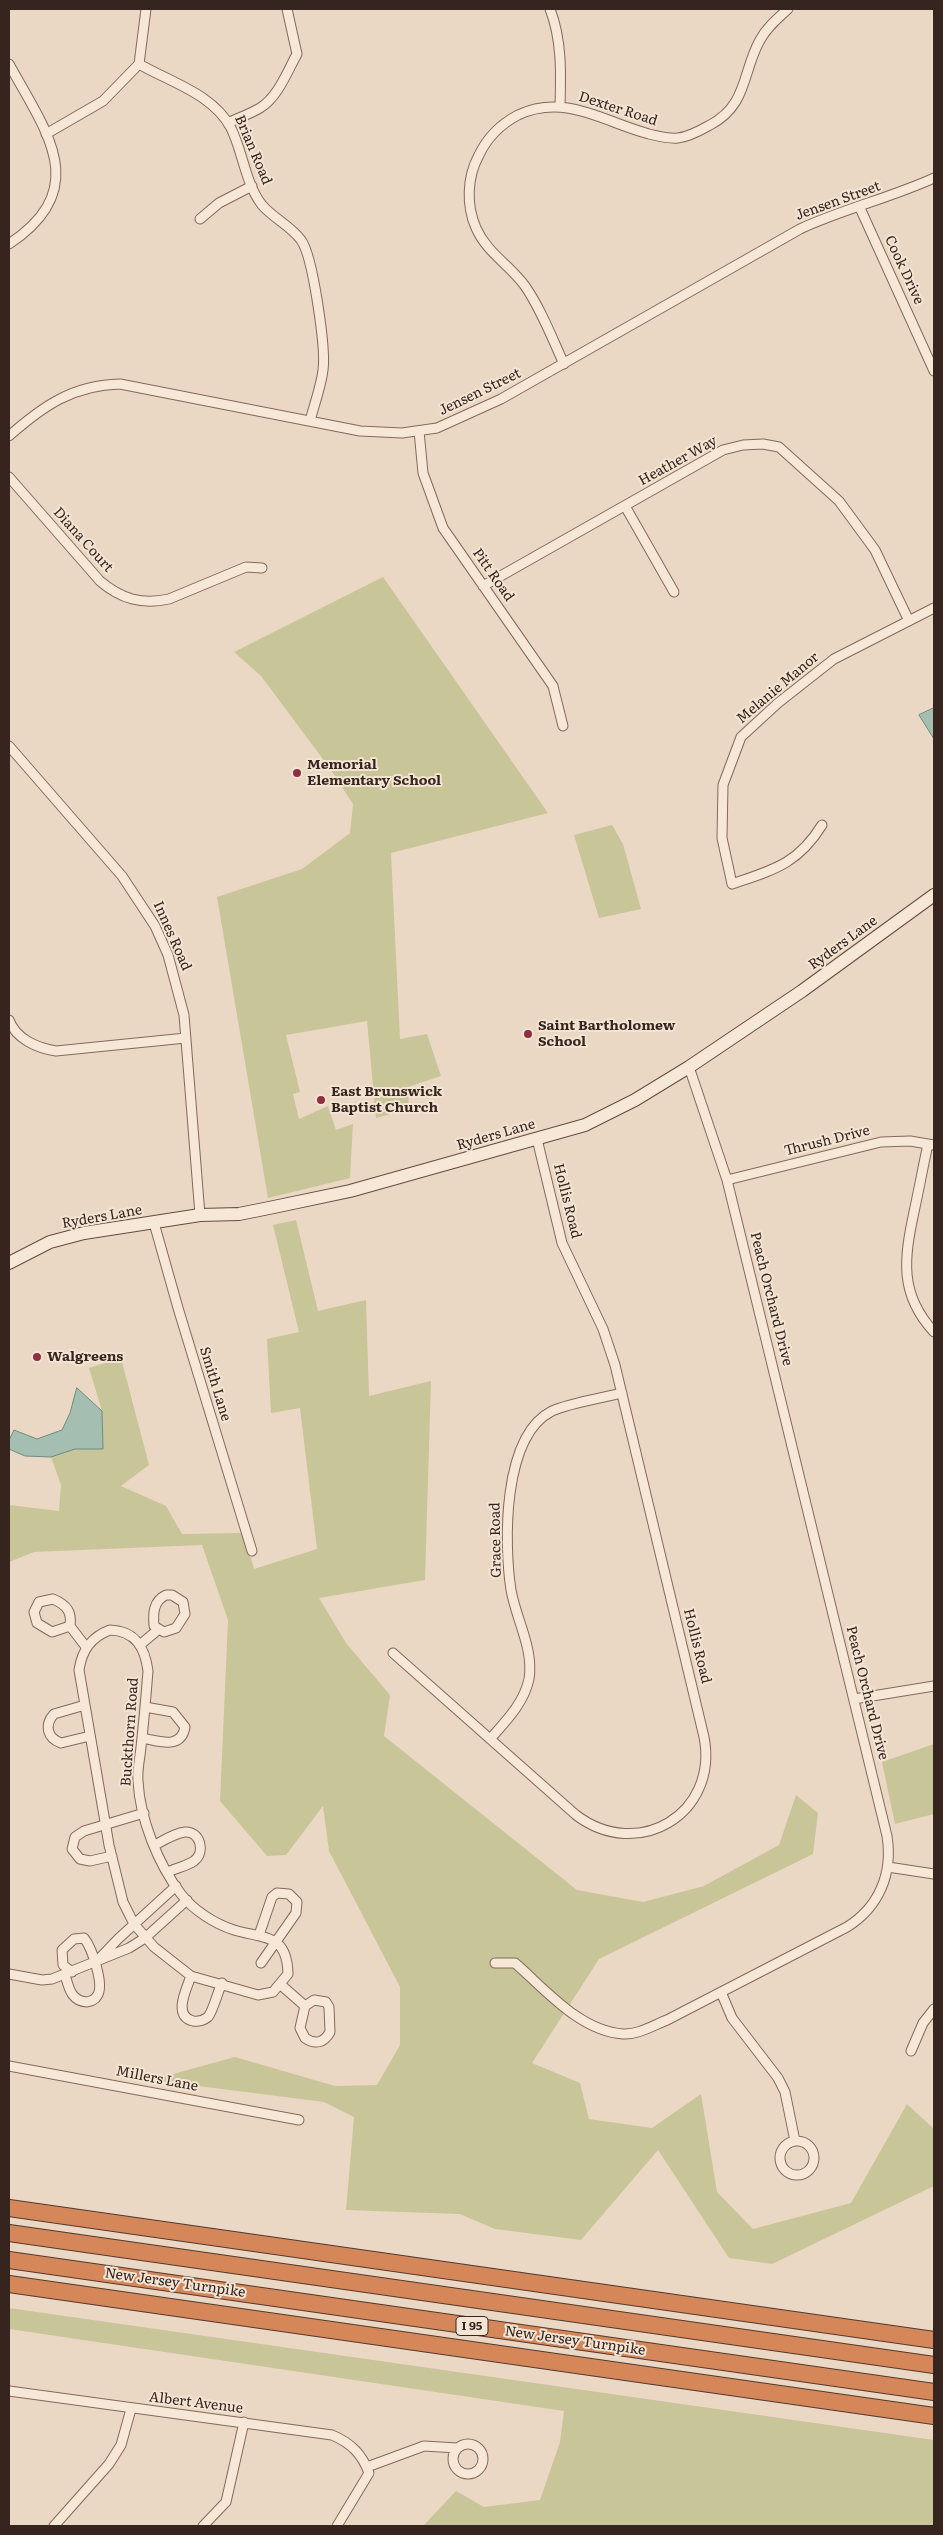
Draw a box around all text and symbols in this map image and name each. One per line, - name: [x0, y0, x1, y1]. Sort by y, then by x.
- street label: Dexter Road: [576, 88, 660, 130]
- street label: Brian Road: [231, 113, 275, 187]
- street label: Jensen Street: [793, 178, 883, 224]
- street label: Cook Drive: [881, 233, 927, 307]
- street label: Jensen Street: [436, 365, 524, 419]
- street label: Heather Way: [636, 432, 720, 490]
- street label: Diana Court: [50, 504, 116, 576]
- street label: Pitt Road: [469, 545, 517, 605]
- street label: Melanie Manor: [734, 649, 822, 727]
- place label: Memorial Elementary School: [307, 757, 441, 790]
- marker: Memorial Elementary School: [291, 767, 303, 779]
- street label: Innes Road: [149, 899, 195, 973]
- street label: Ryders Lane: [805, 912, 881, 974]
- place label: Saint Bartholomew School: [538, 1018, 675, 1050]
- marker: Saint Bartholomew School: [522, 1028, 534, 1040]
- place label: East Brunswick Baptist Church: [331, 1084, 442, 1116]
- marker: East Brunswick Baptist Church: [315, 1094, 327, 1106]
- street label: Ryders Lane: [455, 1116, 537, 1154]
- street label: Thrush Drive: [782, 1122, 872, 1160]
- street label: Hollis Road: [550, 1162, 584, 1240]
- street label: Ryders Lane: [61, 1202, 143, 1232]
- street label: Peach Orchard Drive: [746, 1230, 796, 1368]
- street label: Smith Lane: [196, 1345, 234, 1423]
- place label: Walgreens: [47, 1349, 123, 1365]
- marker: Walgreens: [31, 1351, 43, 1363]
- street label: Grace Road: [487, 1502, 505, 1578]
- street label: Hollis Road: [680, 1607, 714, 1685]
- street label: Peach Orchard Drive: [842, 1624, 892, 1762]
- street label: Buckthorn Road: [118, 1677, 142, 1787]
- street label: Millers Lane: [114, 2063, 200, 2095]
- street label: New Jersey Turnpike: [104, 2265, 246, 2301]
- road number: I 95: [456, 2316, 488, 2336]
- street label: New Jersey Turnpike: [504, 2323, 646, 2359]
- street label: Albert Avenue: [148, 2389, 244, 2417]

